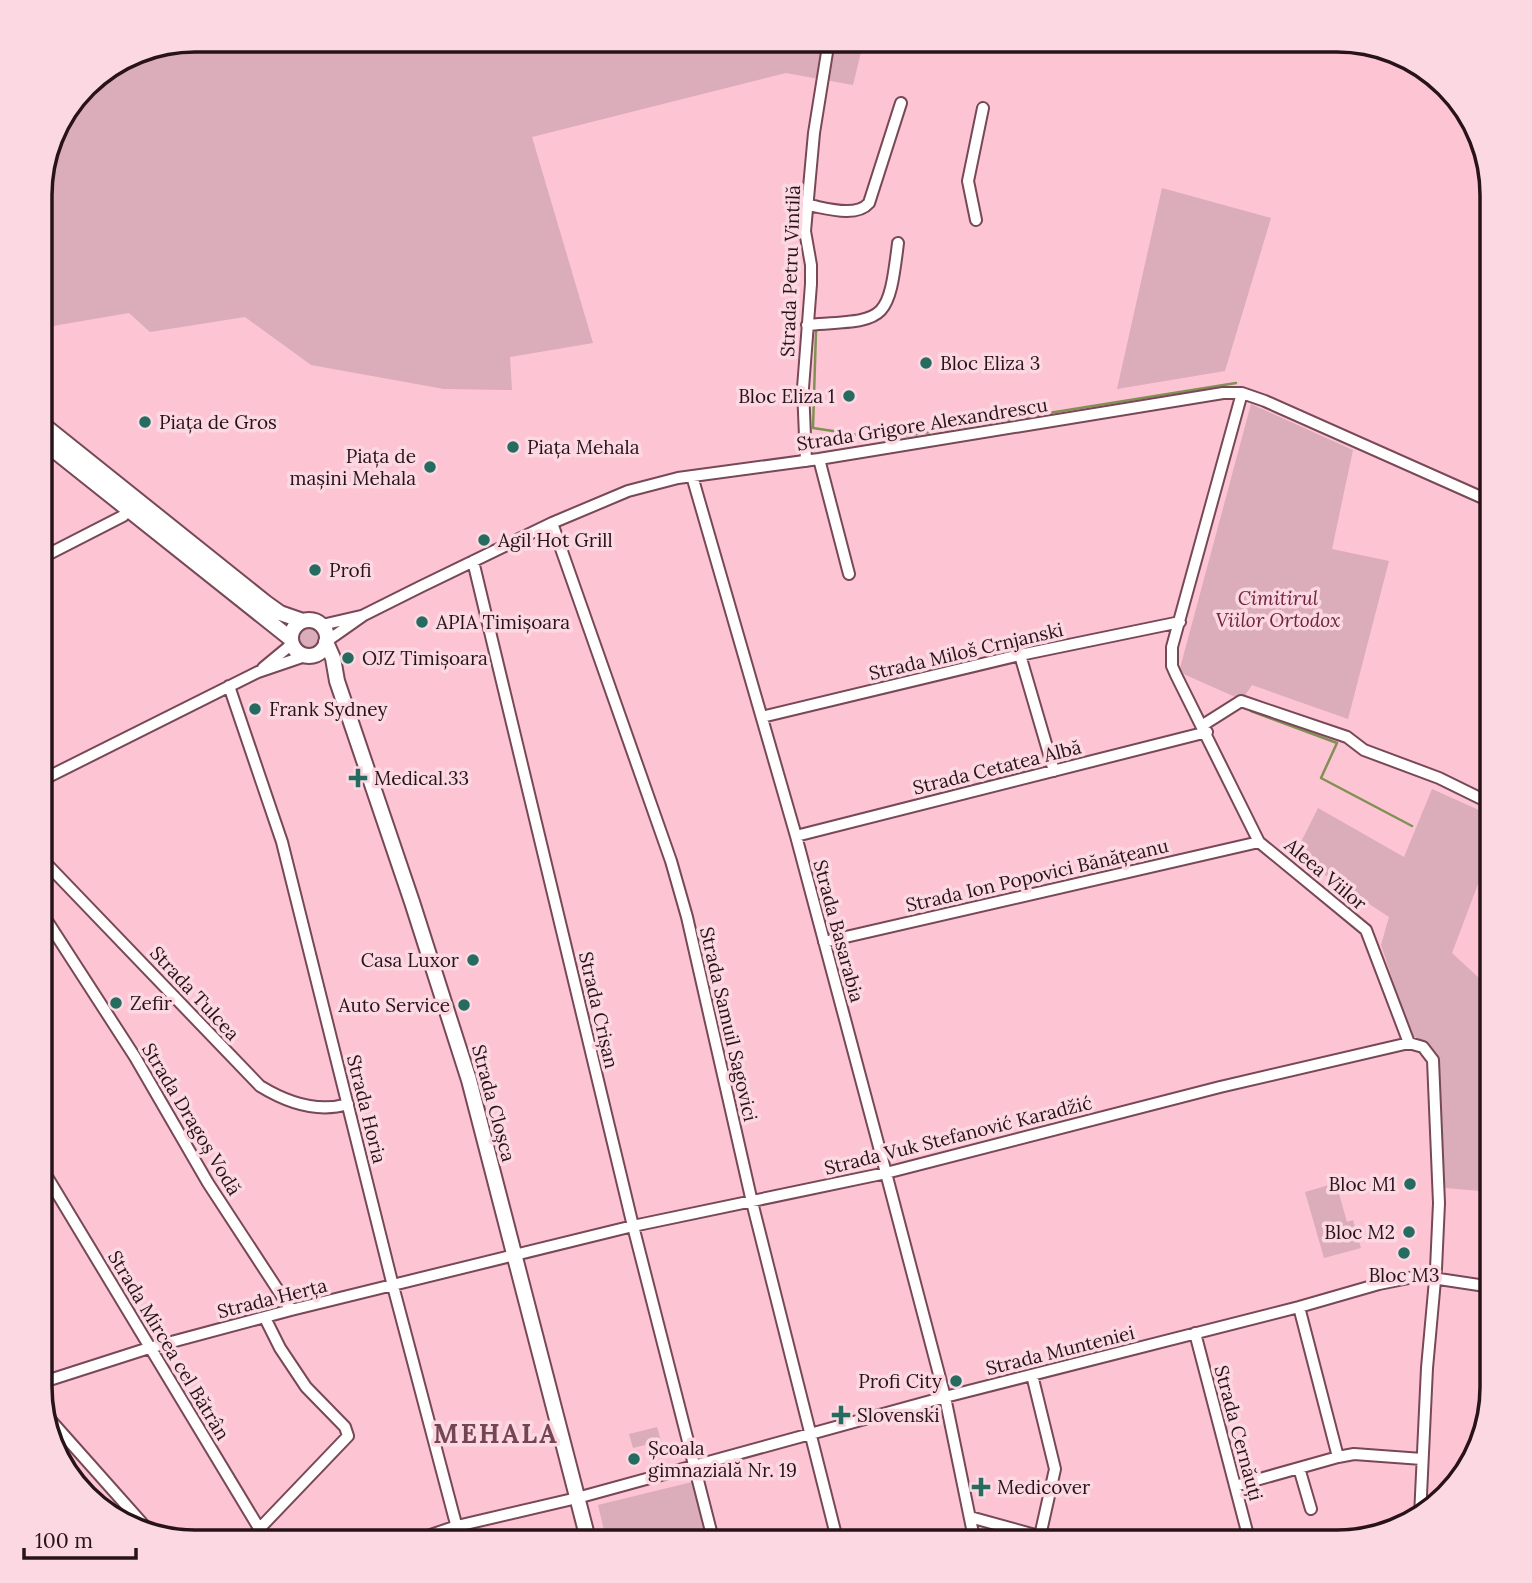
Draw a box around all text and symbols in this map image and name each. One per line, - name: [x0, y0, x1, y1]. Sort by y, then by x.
- street label: Strada Petru Vintilă: [775, 184, 805, 357]
- place label: Bloc Eliza 3: [940, 351, 1040, 375]
- marker: Bloc Eliza 3: [918, 355, 934, 371]
- place label: Bloc Eliza 1: [738, 384, 835, 408]
- marker: Bloc Eliza 1: [841, 388, 857, 404]
- street label: Strada Grigore Alexandrescu: [795, 392, 1049, 456]
- place label: Piața de Gros: [159, 410, 277, 434]
- marker: Piața de Gros: [137, 414, 153, 430]
- place label: Piața Mehala: [527, 435, 640, 459]
- marker: Piața Mehala: [505, 439, 521, 455]
- place label: Piața de mașini Mehala: [289, 444, 416, 490]
- marker: Piața de mașini Mehala: [422, 459, 438, 475]
- place label: Agil Hot Grill: [497, 528, 613, 552]
- marker: Agil Hot Grill: [476, 532, 492, 548]
- place label: Profi: [329, 558, 372, 582]
- marker: Profi: [307, 562, 323, 578]
- park label: Cimitirul Viilor Ortodox: [1216, 586, 1340, 632]
- place label: APIA Timișoara: [435, 610, 570, 634]
- marker: APIA Timișoara: [414, 614, 430, 630]
- street label: Strada Miloš Crnjanski: [867, 617, 1065, 685]
- place label: OJZ Timișoara: [362, 646, 488, 670]
- marker: OJZ Timișoara: [340, 650, 356, 666]
- place label: Frank Sydney: [269, 697, 388, 721]
- marker: Frank Sydney: [247, 701, 263, 717]
- street label: Strada Cetatea Albă: [910, 734, 1084, 800]
- place label: Medical.33: [374, 766, 469, 790]
- marker: Medical.33: [348, 768, 368, 788]
- street label: Aleea Viilor: [1279, 832, 1372, 916]
- street label: Strada Ion Popovici Bănățeanu: [903, 833, 1171, 917]
- street label: Strada Basarabia: [808, 857, 870, 1005]
- street label: Strada Samuil Sagovici: [695, 924, 763, 1124]
- street label: Strada Tulcea: [145, 941, 245, 1045]
- place label: Casa Luxor: [361, 948, 460, 972]
- street label: Strada Crișan: [574, 949, 624, 1071]
- marker: Casa Luxor: [465, 952, 481, 968]
- place label: Zefir: [130, 991, 173, 1015]
- place label: Auto Service: [338, 993, 450, 1017]
- marker: Zefir: [108, 995, 124, 1011]
- marker: Auto Service: [456, 997, 472, 1013]
- street label: Strada Dragoș Vodă: [137, 1038, 247, 1200]
- street label: Strada Cloșca: [467, 1042, 521, 1164]
- street label: Strada Horia: [342, 1052, 392, 1166]
- street label: Strada Vuk Stefanović Karadžić: [822, 1090, 1094, 1180]
- place label: Bloc M1: [1329, 1172, 1396, 1196]
- marker: Bloc M1: [1402, 1176, 1418, 1192]
- place label: Bloc M2: [1324, 1220, 1395, 1244]
- marker: Bloc M2: [1401, 1224, 1417, 1240]
- marker: Bloc M3: [1396, 1245, 1412, 1261]
- street label: Strada Mircea cel Bătrân: [103, 1246, 235, 1444]
- place label: Bloc M3: [1368, 1263, 1440, 1287]
- street label: Strada Herța: [215, 1273, 330, 1323]
- street label: Strada Munteniei: [983, 1320, 1137, 1380]
- street label: Strada Cernăuți: [1209, 1363, 1269, 1503]
- place label: Profi City: [858, 1369, 942, 1393]
- marker: Profi City: [948, 1373, 964, 1389]
- place label: Slovenski: [857, 1403, 940, 1427]
- marker: Slovenski: [831, 1405, 851, 1425]
- district label: MEHALA: [433, 1417, 559, 1450]
- place label: Școala gimnazială Nr. 19: [648, 1436, 797, 1482]
- marker: Școala gimnazială Nr. 19: [626, 1451, 642, 1467]
- place label: Medicover: [997, 1475, 1091, 1499]
- marker: Medicover: [971, 1477, 991, 1497]
- scale bar: [24, 1516, 136, 1560]
- text: 100 m: [35, 1527, 93, 1554]

